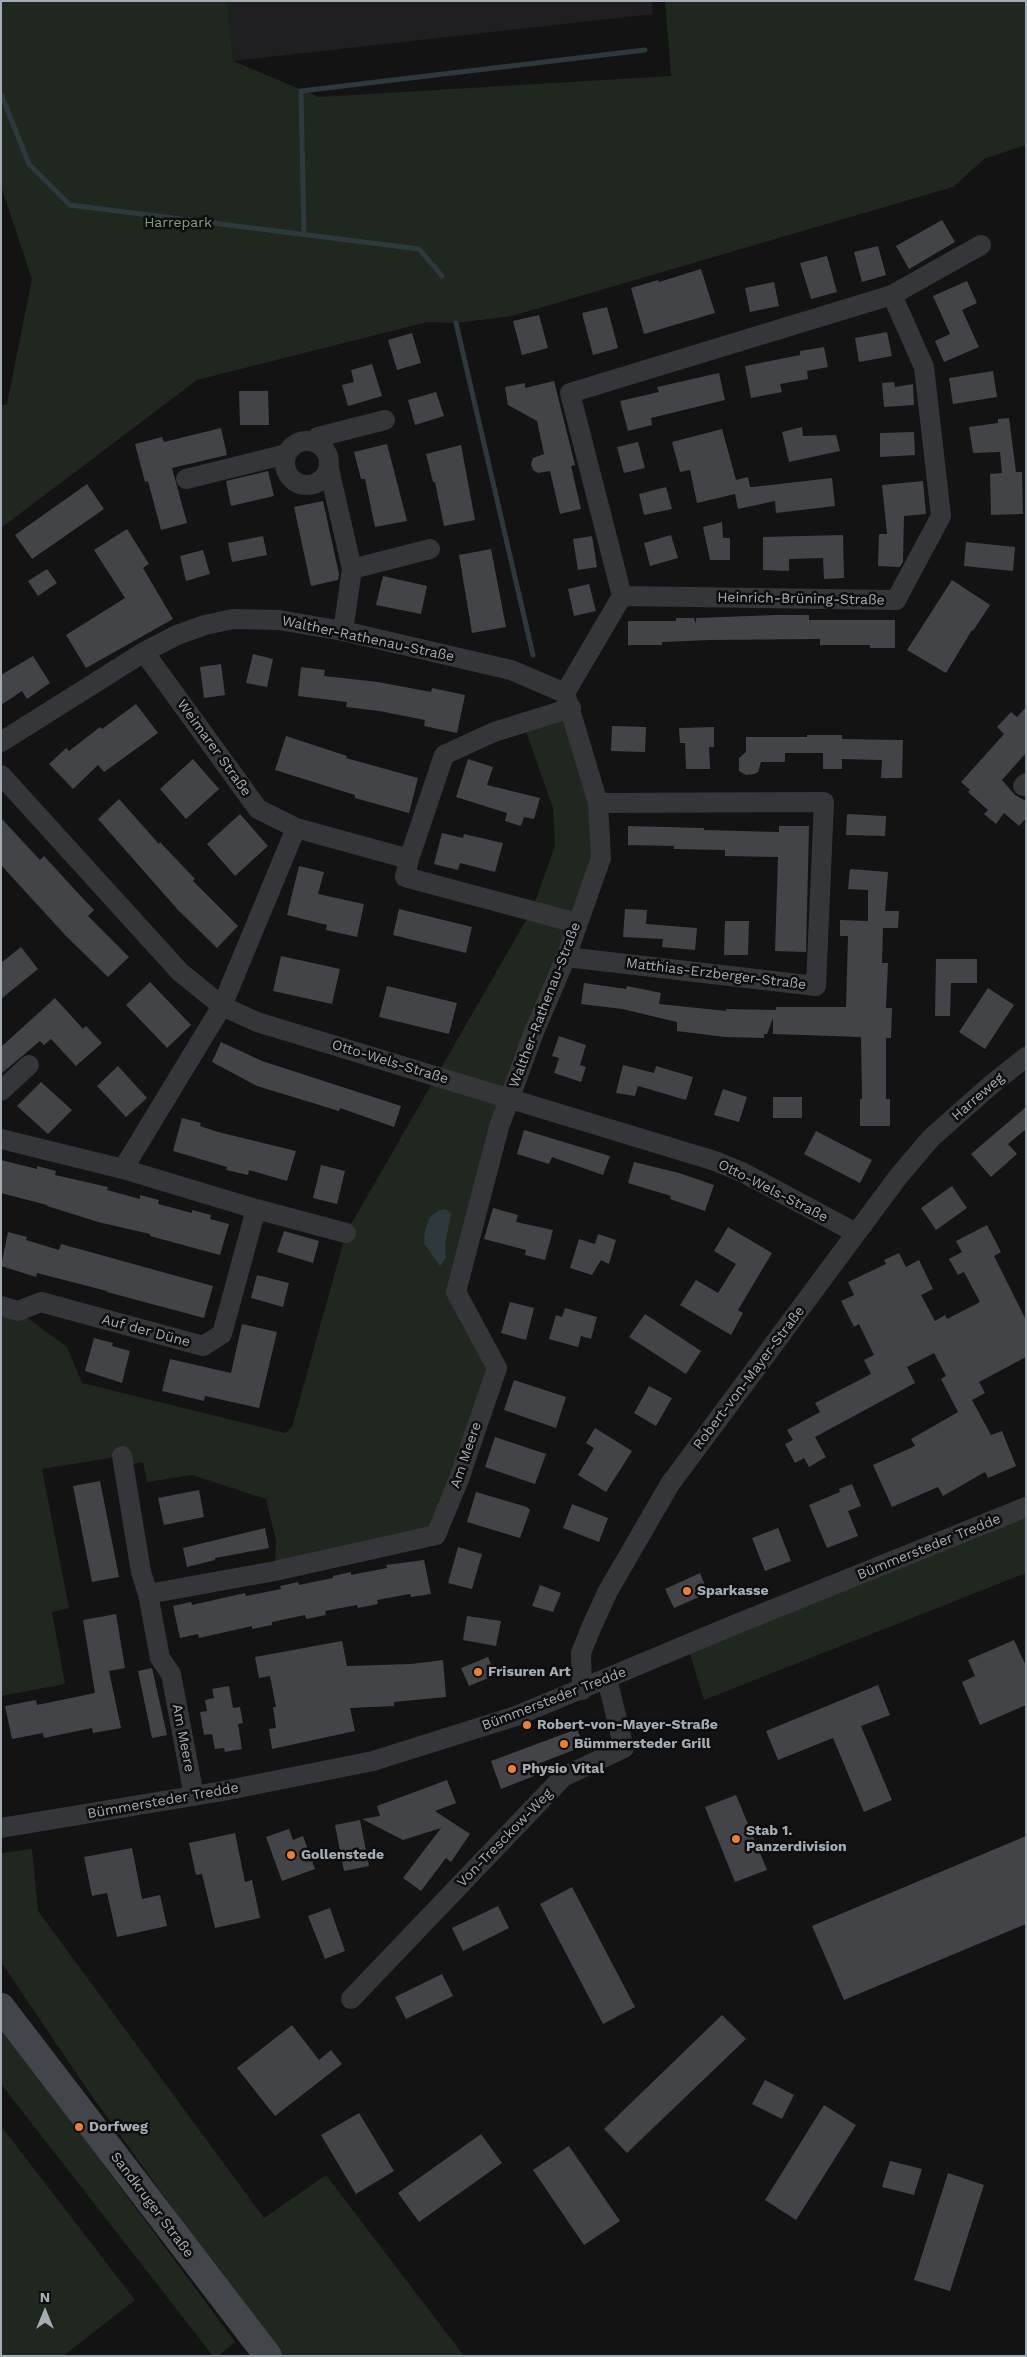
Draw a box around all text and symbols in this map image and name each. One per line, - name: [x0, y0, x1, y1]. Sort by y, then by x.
- park label: Harrepark: [144, 215, 212, 231]
- street label: Heinrich-Brüning-Straße: [717, 589, 885, 609]
- street label: Walther-Rathenau-Straße: [280, 613, 456, 665]
- street label: Weimarer Straße: [173, 697, 255, 799]
- street label: Walther-Rathenau-Straße: [506, 920, 584, 1090]
- street label: Matthias-Erzberger-Straße: [625, 955, 807, 993]
- street label: Otto-Wels-Straße: [330, 1036, 450, 1088]
- street label: Harreweg: [948, 1070, 1008, 1124]
- street label: Otto-Wels-Straße: [715, 1156, 831, 1226]
- street label: Robert-von-Mayer-Straße: [690, 1303, 808, 1453]
- street label: Auf der Düne: [100, 1311, 192, 1351]
- street label: Am Meere: [447, 1420, 485, 1490]
- street label: Bümmersteder Tredde: [855, 1510, 1003, 1584]
- place label: Sparkasse: [697, 1583, 769, 1599]
- marker: Sparkasse: [681, 1585, 693, 1597]
- street label: Bümmersteder Tredde: [479, 1664, 629, 1734]
- place label: Frisuren Art: [488, 1664, 571, 1680]
- marker: Frisuren Art: [472, 1666, 484, 1678]
- street label: Am Meere: [168, 1703, 198, 1773]
- place label: Robert-von-Mayer-Straße: [537, 1717, 718, 1733]
- marker: Robert-von-Mayer-Straße: [521, 1719, 533, 1731]
- place label: Bümmersteder Grill: [574, 1736, 711, 1752]
- marker: Bümmersteder Grill: [558, 1738, 570, 1750]
- place label: Physio Vital: [522, 1761, 604, 1777]
- marker: Physio Vital: [506, 1763, 518, 1775]
- street label: Bümmersteder Tredde: [86, 1779, 240, 1823]
- street label: Von-Tresckow-Weg: [454, 1785, 556, 1891]
- place label: Stab 1. Panzerdivision: [746, 1823, 847, 1855]
- marker: Stab 1. Panzerdivision: [730, 1833, 742, 1845]
- place label: Gollenstede: [301, 1847, 384, 1863]
- marker: Gollenstede: [285, 1849, 297, 1861]
- place label: Dorfweg: [89, 2119, 148, 2135]
- marker: Dorfweg: [73, 2121, 85, 2133]
- street label: Sandkruger Straße: [107, 2149, 197, 2261]
- north arrow: [20, 2287, 70, 2337]
- text: N: [40, 2289, 50, 2305]

